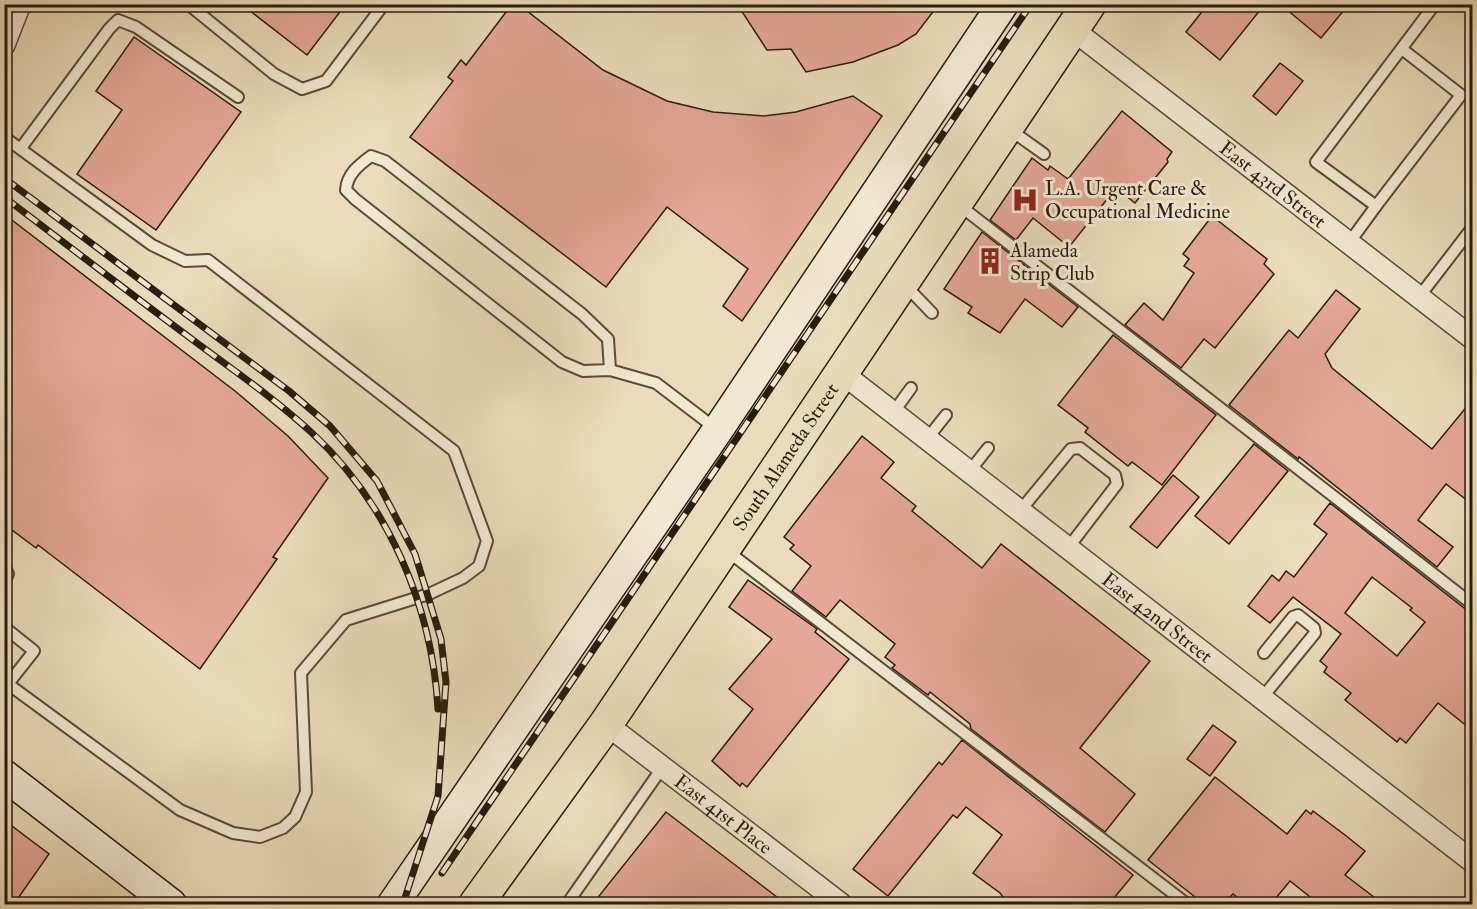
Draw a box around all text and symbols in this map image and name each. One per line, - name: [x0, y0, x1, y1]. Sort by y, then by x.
- street label: East 43rd Street: [1214, 136, 1332, 234]
- place label: L.A. Urgent Care & Occupational Medicine: [1045, 176, 1230, 225]
- hospital icon: L.A. Urgent Care & Occupational Medicine: [1010, 185, 1040, 215]
- place label: Alameda Strip Club: [1009, 238, 1095, 287]
- building icon: Alameda Strip Club: [975, 246, 1005, 276]
- street label: South Alameda Street: [727, 378, 845, 536]
- street label: East 42nd Street: [1097, 567, 1218, 669]
- street label: East 41st Place: [669, 769, 777, 860]

